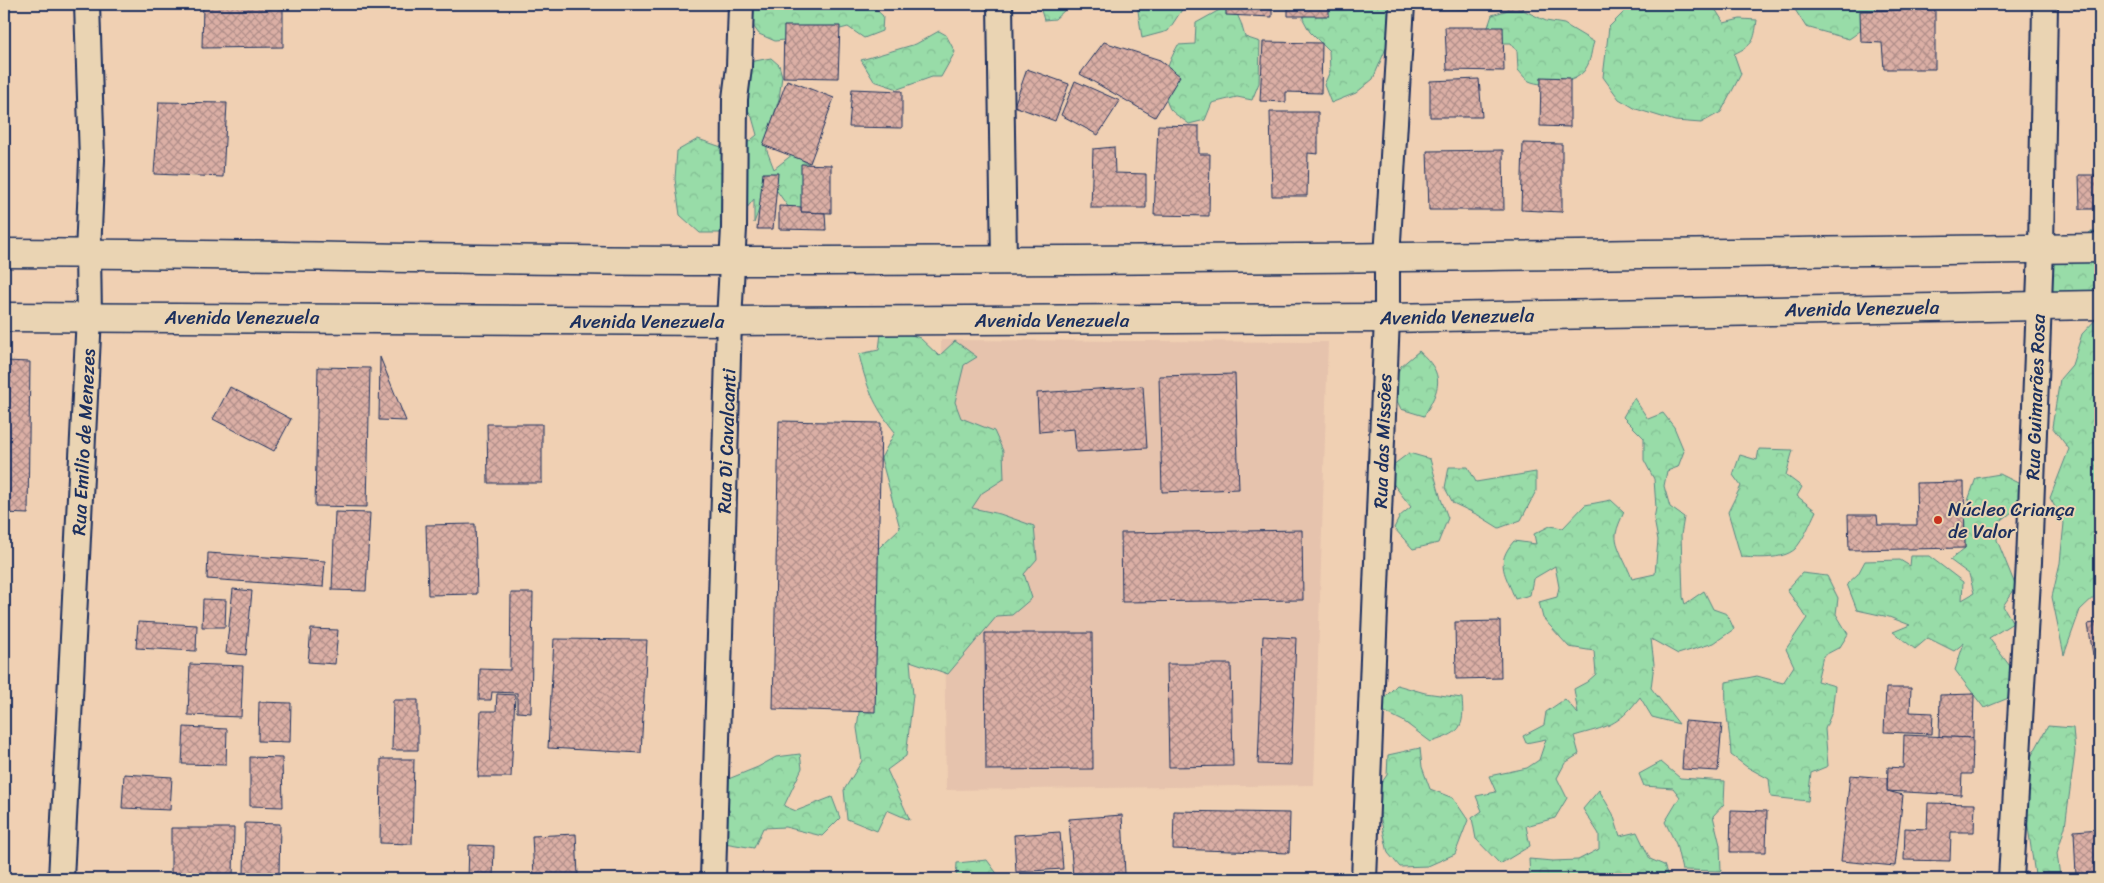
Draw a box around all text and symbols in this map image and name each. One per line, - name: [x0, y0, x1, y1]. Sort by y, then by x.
- street label: Avenida Venezuela: [1783, 291, 1940, 326]
- street label: Avenida Venezuela: [1378, 299, 1535, 334]
- street label: Avenida Venezuela: [164, 301, 320, 334]
- street label: Avenida Venezuela: [974, 304, 1130, 337]
- street label: Avenida Venezuela: [569, 305, 725, 338]
- street label: Rua Guimarães Rosa: [2016, 313, 2055, 481]
- street label: Rua Emilio de Menezes: [62, 347, 105, 536]
- street label: Rua Di Cavalcanti: [707, 367, 746, 514]
- street label: Rua das Missões: [1364, 373, 1401, 509]
- place label: Núcleo Criança de Valor: [1948, 493, 2075, 548]
- marker: Núcleo Criança de Valor: [1932, 514, 1944, 526]

